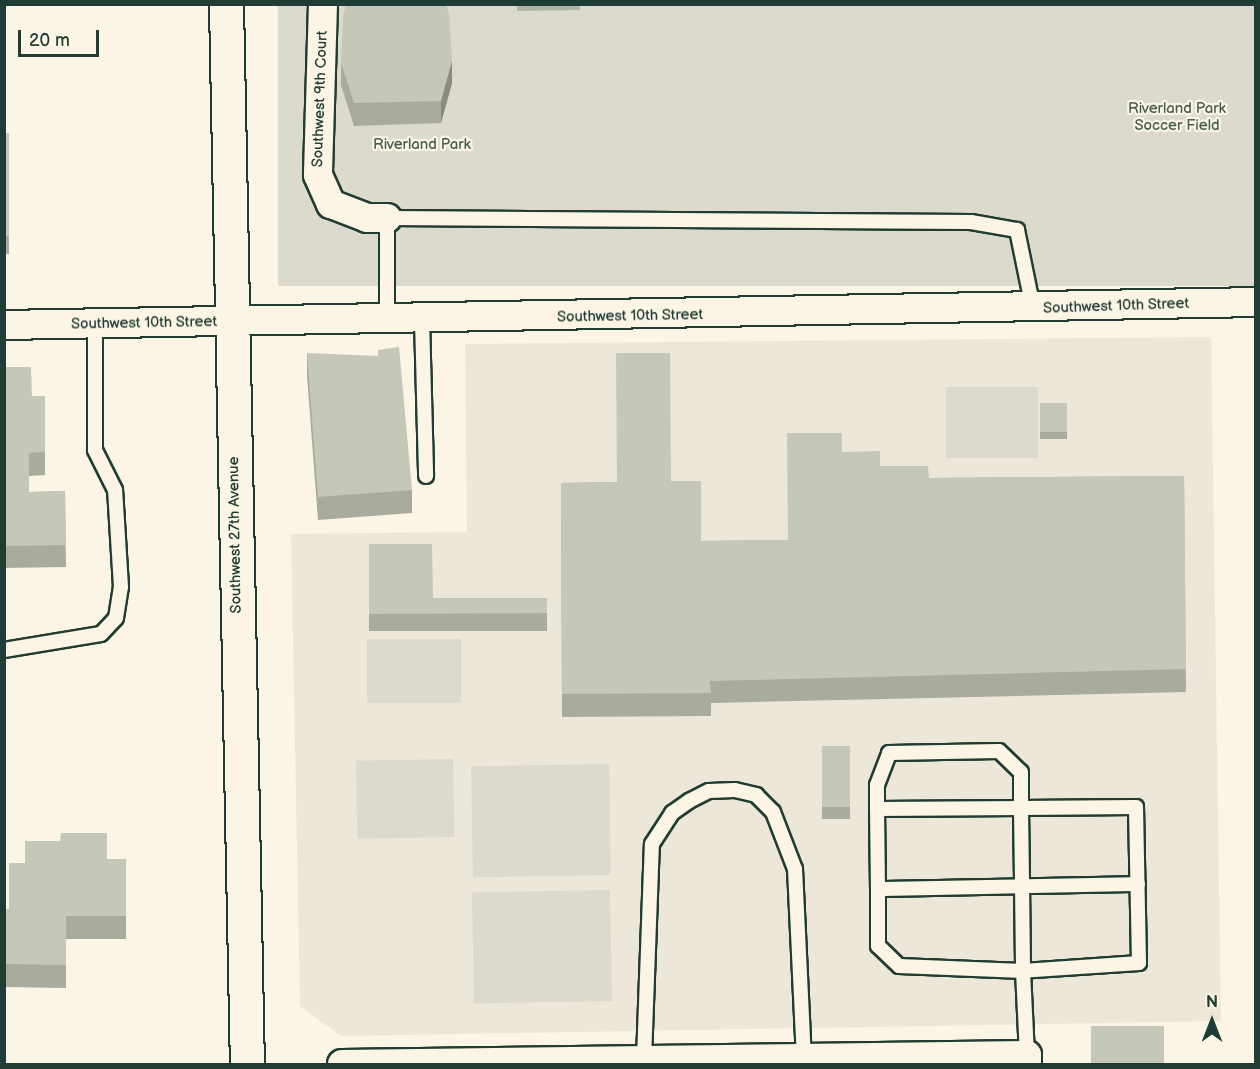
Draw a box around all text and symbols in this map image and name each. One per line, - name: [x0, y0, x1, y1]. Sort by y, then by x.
- scale bar: [21, 18, 102, 56]
- text: 20 m: [29, 30, 70, 51]
- street label: Southwest 9th Court: [309, 30, 331, 168]
- park label: Riverland Park Soccer Field: [1128, 99, 1226, 134]
- park label: Riverland Park: [373, 136, 471, 154]
- street label: Southwest 10th Street: [1043, 294, 1189, 318]
- street label: Southwest 10th Street: [557, 306, 703, 326]
- street label: Southwest 10th Street: [71, 313, 217, 333]
- street label: Southwest 27th Avenue: [225, 456, 245, 614]
- north arrow: [1182, 991, 1242, 1051]
- text: N: [1206, 993, 1218, 1012]

